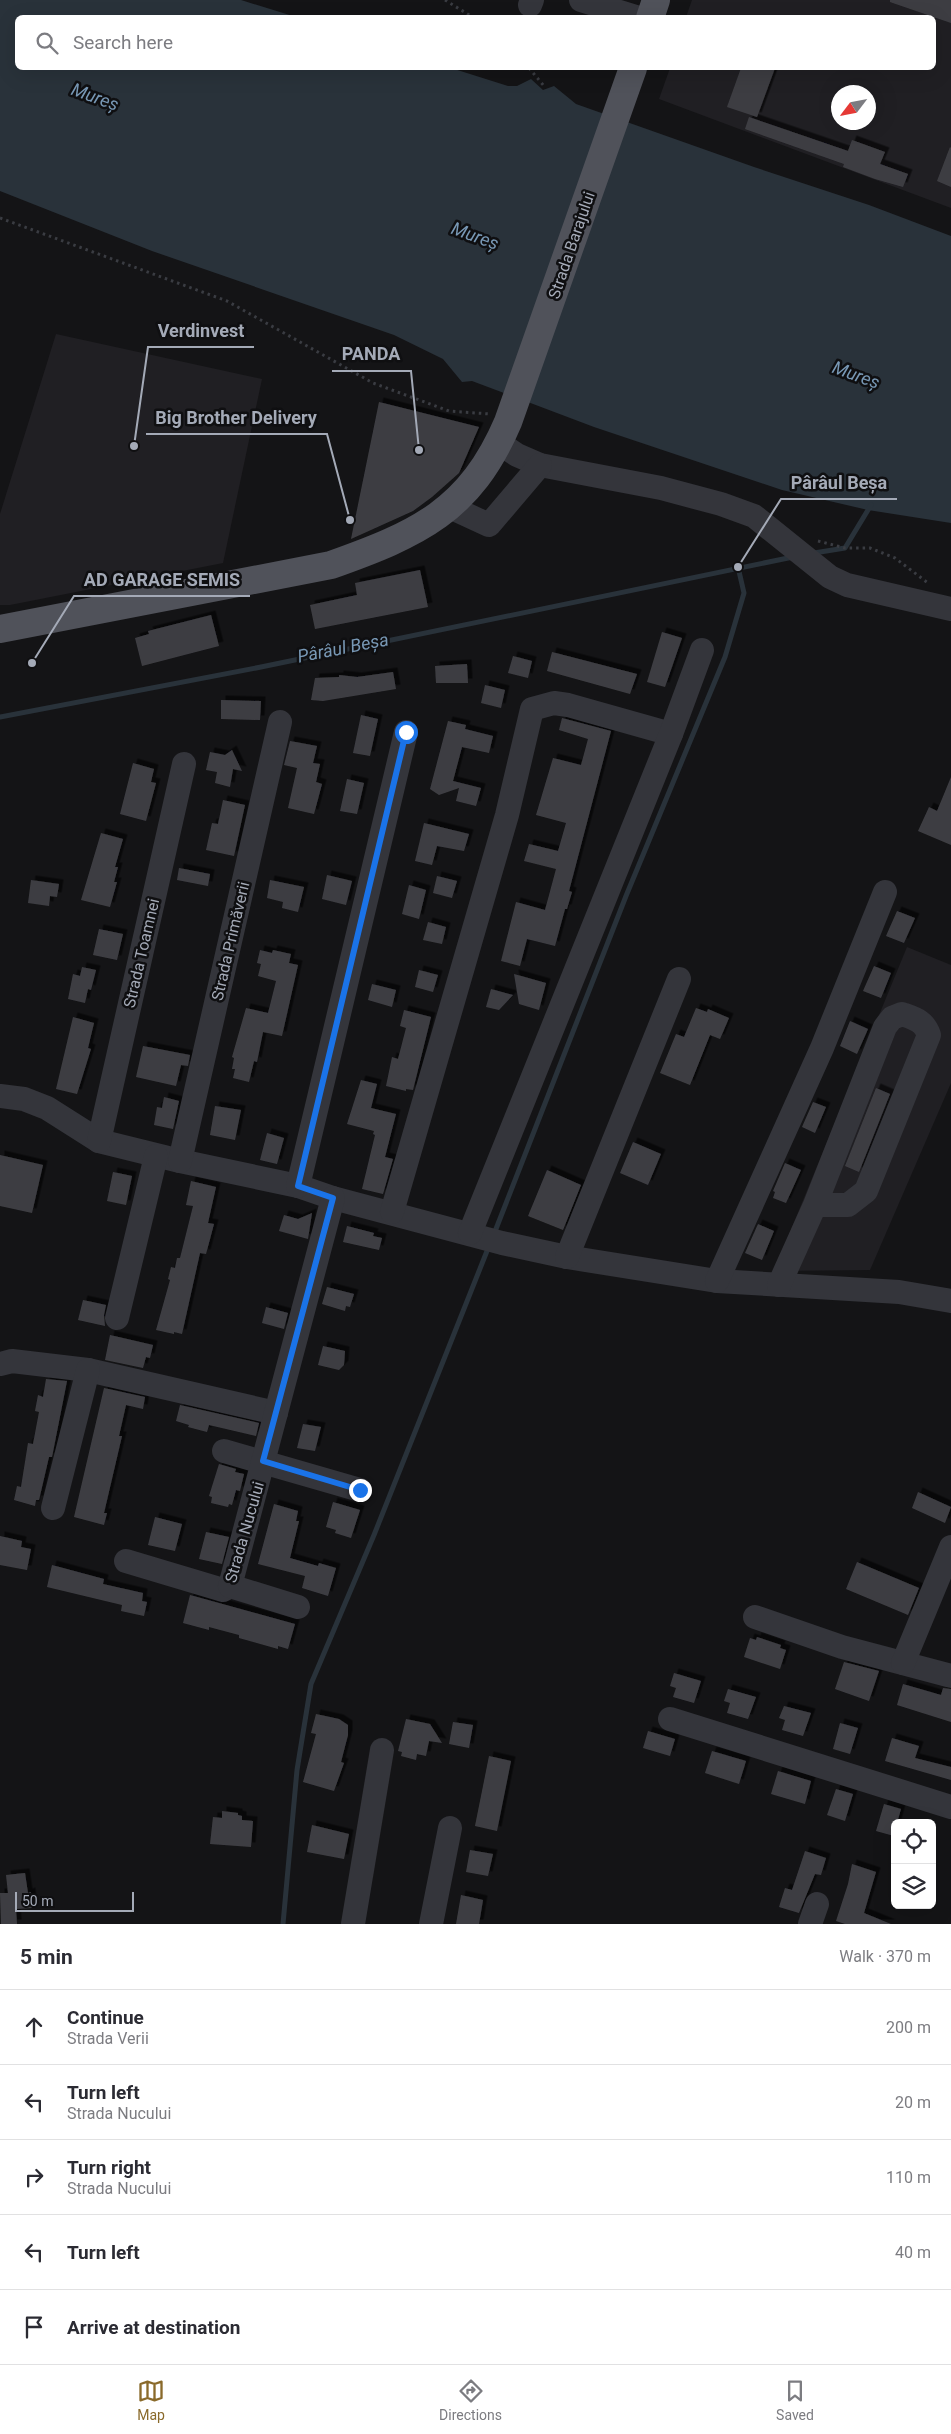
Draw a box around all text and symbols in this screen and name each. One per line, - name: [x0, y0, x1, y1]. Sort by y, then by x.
- search box: [15, 15, 936, 70]
- icon: search: [33, 29, 61, 57]
- text: Search here: [73, 31, 173, 54]
- water label: Mureș: [68, 78, 122, 116]
- north arrow: [831, 85, 876, 130]
- street label: Strada Barajului: [544, 189, 599, 301]
- water label: Mureș: [448, 217, 502, 255]
- callout: Verdinvest: [148, 314, 254, 347]
- text: Verdinvest: [158, 320, 244, 341]
- callout: PANDA: [332, 338, 411, 371]
- text: PANDA: [342, 343, 401, 364]
- water label: Mureș: [829, 356, 883, 394]
- callout: Big Brother Delivery: [146, 401, 327, 434]
- text: Big Brother Delivery: [155, 407, 318, 428]
- callout: Pârâul Beșa: [781, 466, 897, 499]
- text: Pârâul Beșa: [791, 472, 888, 494]
- callout: AD GARAGE SEMIS: [74, 563, 250, 596]
- text: AD GARAGE SEMIS: [84, 569, 240, 590]
- water label: Pârâul Beșa: [296, 628, 390, 668]
- route start: [395, 721, 418, 744]
- street label: Strada Primăverii: [208, 880, 253, 1002]
- street label: Strada Toamnei: [120, 897, 163, 1010]
- street label: Strada Nucului: [221, 1479, 268, 1585]
- route end: [349, 1479, 372, 1502]
- map controls: [891, 1819, 936, 1909]
- button: locate: [891, 1819, 936, 1864]
- button: layers: [891, 1864, 936, 1909]
- scale bar: [15, 1889, 134, 1912]
- text: 50 m: [22, 1893, 54, 1909]
- text: 5 min: [20, 1945, 73, 1969]
- text: Walk · 370 m: [839, 1947, 931, 1966]
- text: Continue: [67, 2006, 144, 2029]
- icon: ahead: [20, 2013, 48, 2041]
- text: 200 m: [886, 2018, 931, 2037]
- text: Strada Verii: [67, 2029, 149, 2048]
- text: Turn left: [67, 2081, 140, 2104]
- icon: left: [20, 2088, 48, 2116]
- text: 20 m: [895, 2093, 931, 2112]
- text: Strada Nucului: [67, 2104, 171, 2123]
- text: Turn right: [67, 2156, 151, 2179]
- icon: right: [20, 2163, 48, 2191]
- text: 110 m: [886, 2168, 931, 2187]
- text: Strada Nucului: [67, 2179, 171, 2198]
- icon: left: [20, 2238, 48, 2266]
- text: Turn left: [67, 2241, 140, 2264]
- text: 40 m: [895, 2243, 931, 2262]
- icon: arrive: [20, 2313, 48, 2341]
- text: Arrive at destination: [67, 2316, 240, 2339]
- tab: Map: [137, 2377, 165, 2423]
- tab: Directions: [439, 2377, 502, 2423]
- tab: Saved: [776, 2377, 814, 2423]

